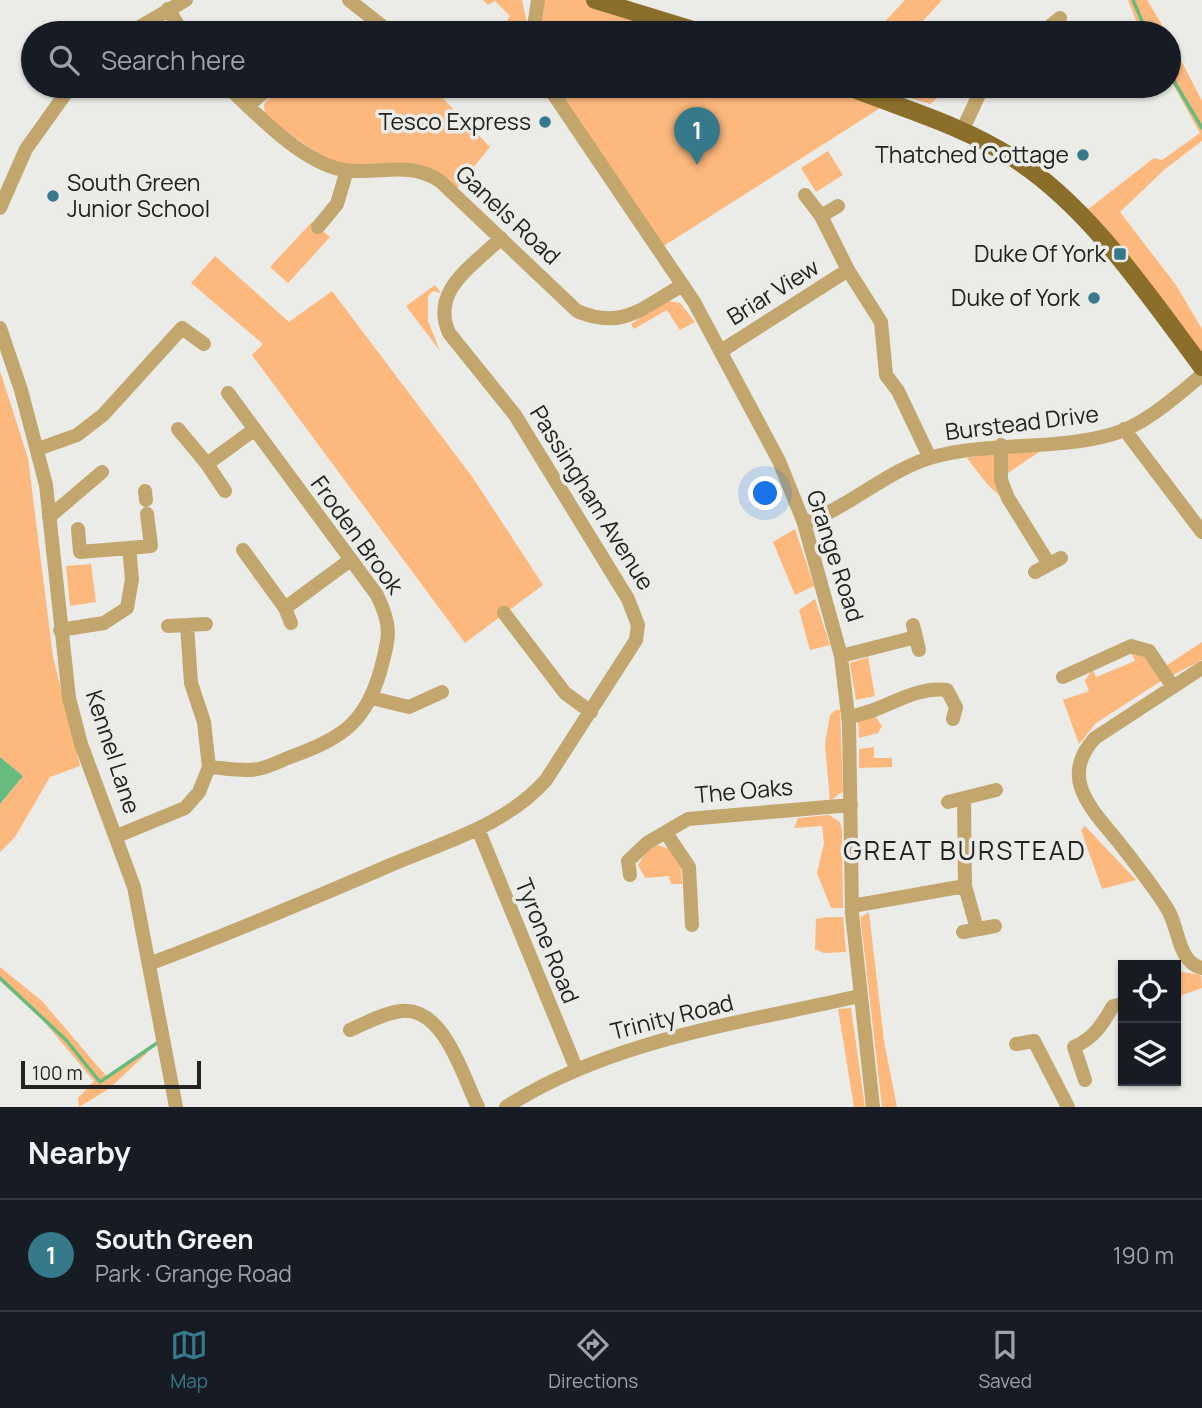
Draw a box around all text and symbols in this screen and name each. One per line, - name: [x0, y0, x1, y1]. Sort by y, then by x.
- search box: [21, 21, 1181, 98]
- icon: search: [45, 41, 83, 79]
- text: Search here: [101, 42, 246, 78]
- place label: Tesco Express: [379, 105, 531, 137]
- pin: 1: [674, 107, 720, 165]
- marker: Tesco Express: [537, 114, 553, 130]
- place label: Thatched Cottage: [875, 138, 1069, 170]
- marker: Thatched Cottage: [1075, 147, 1091, 163]
- street label: Ganels Road: [449, 157, 568, 271]
- place label: South Green Junior School: [67, 166, 210, 224]
- marker: South Green Junior School: [45, 188, 61, 204]
- place label: Duke Of York: [974, 237, 1107, 269]
- marker: Duke Of York: [1112, 246, 1128, 262]
- street label: Briar View: [720, 250, 825, 332]
- place label: Duke of York: [951, 281, 1081, 313]
- marker: Duke of York: [1086, 290, 1102, 306]
- street label: Burstead Drive: [943, 397, 1100, 447]
- street label: Passingham Avenue: [523, 399, 663, 596]
- street label: Froden Brook: [304, 469, 412, 601]
- your location: [748, 476, 782, 510]
- street label: Grange Road: [800, 486, 872, 626]
- street label: Kennel Lane: [79, 686, 149, 818]
- street label: The Oaks: [694, 770, 794, 810]
- district label: GREAT BURSTEAD: [843, 832, 1087, 868]
- street label: Tyrone Road: [508, 873, 587, 1008]
- map controls: [1118, 960, 1181, 1086]
- button: locate: [1118, 960, 1181, 1023]
- street label: Trinity Road: [607, 985, 736, 1047]
- button: layers: [1118, 1023, 1181, 1086]
- scale bar: [21, 1058, 201, 1090]
- text: 100 m: [32, 1060, 83, 1086]
- text: Nearby: [28, 1132, 131, 1173]
- text: South Green: [95, 1221, 253, 1257]
- text: 1: [46, 1239, 56, 1271]
- text: 190 m: [1113, 1239, 1174, 1271]
- text: Park · Grange Road: [95, 1257, 292, 1289]
- tab: Map: [170, 1326, 208, 1394]
- tab: Directions: [548, 1326, 638, 1394]
- tab: Saved: [978, 1326, 1032, 1394]

